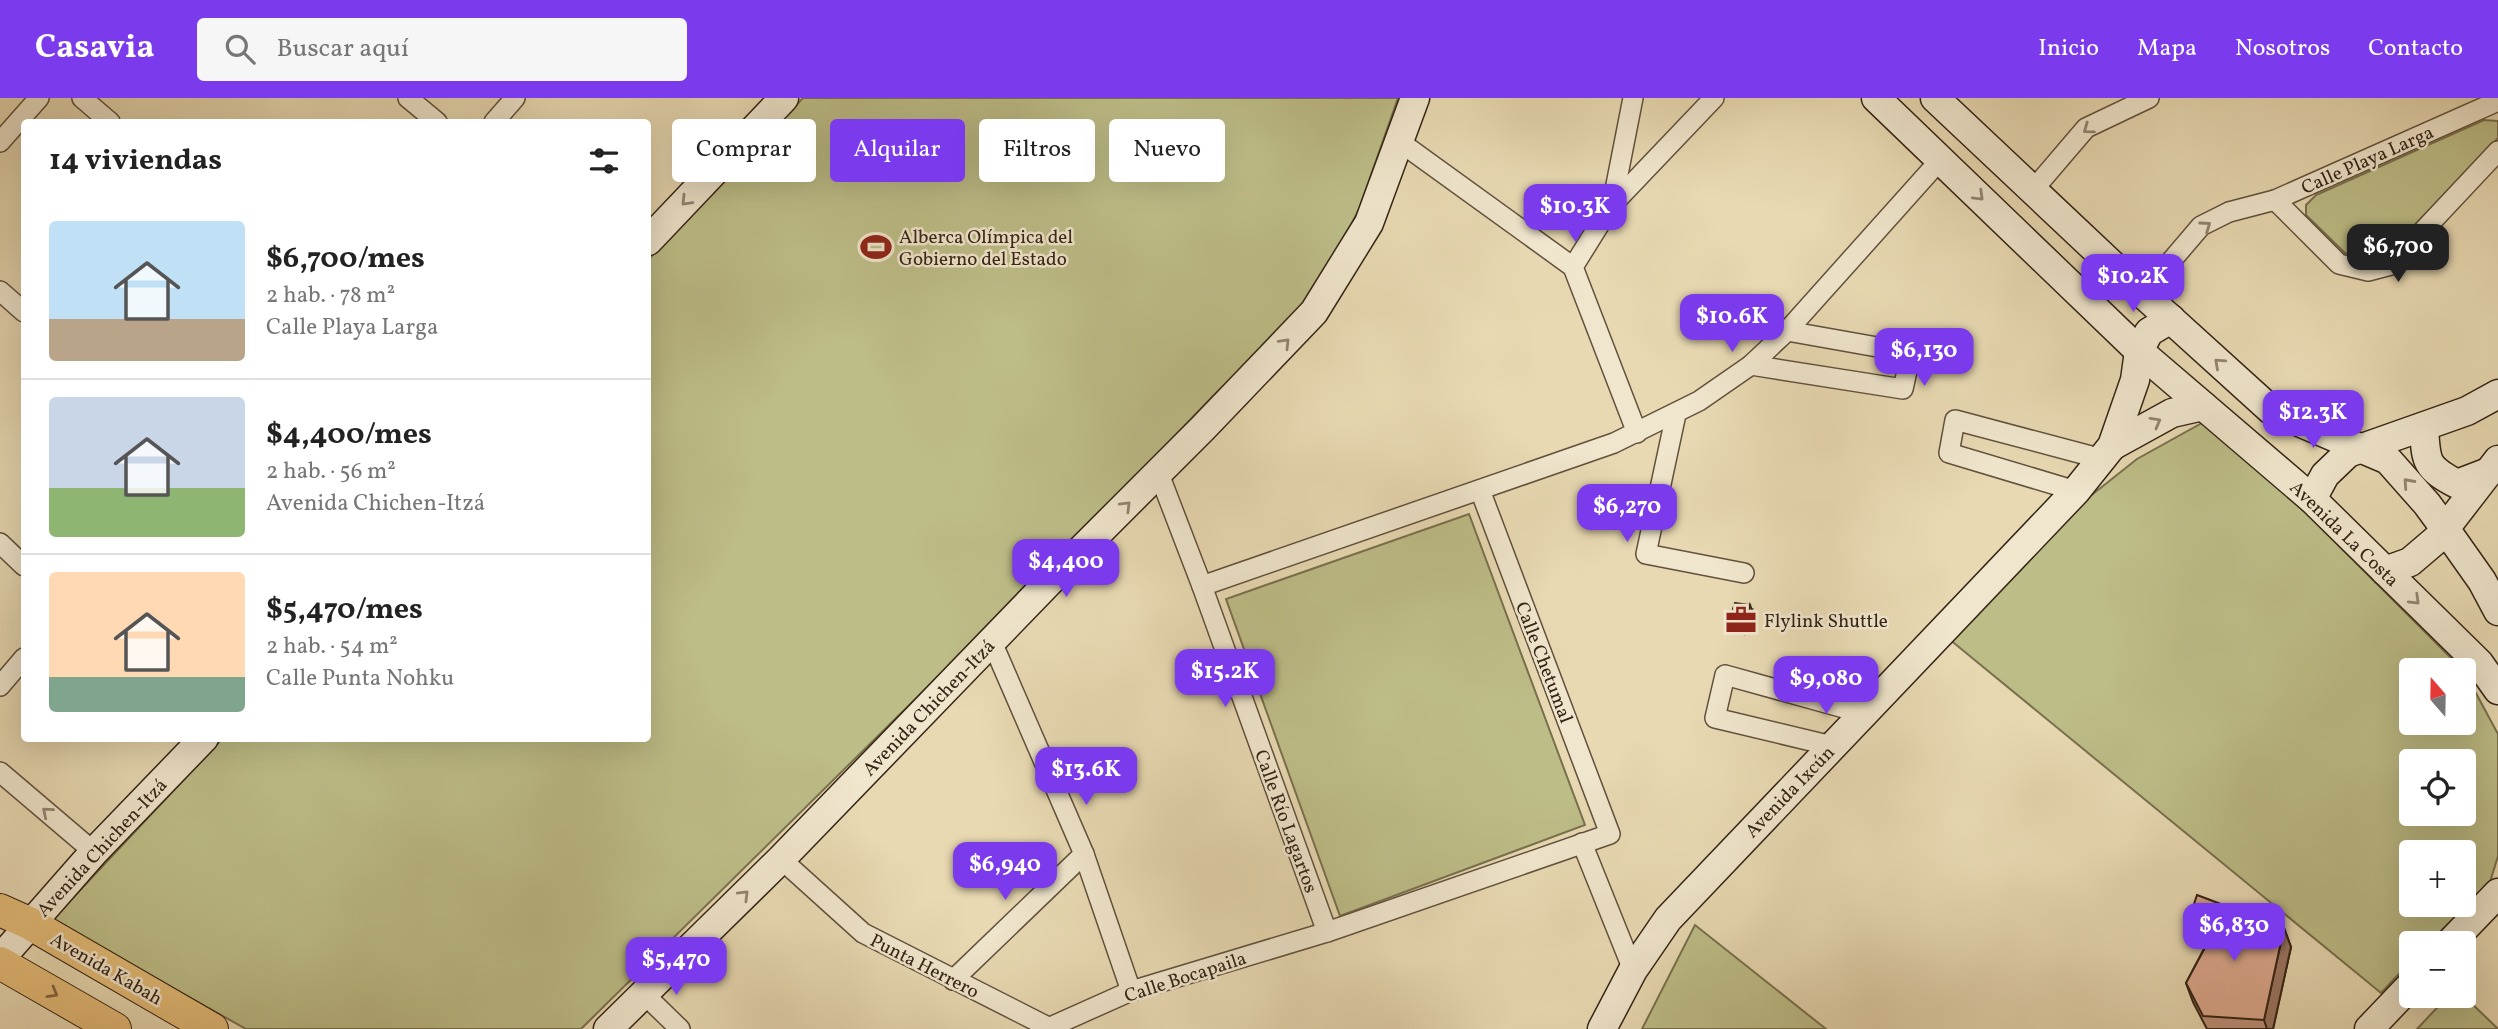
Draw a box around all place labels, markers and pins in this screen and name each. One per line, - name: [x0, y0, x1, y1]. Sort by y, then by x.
- pin: $10.3K: [1518, 184, 1632, 244]
- place label: Alberca Olímpica del Gobierno del Estado: [899, 225, 1073, 273]
- pin: $6,700: [2341, 225, 2455, 284]
- sports icon: Alberca Olímpica del Gobierno del Estado: [859, 230, 893, 264]
- pin: $10.2K: [2076, 254, 2190, 314]
- pin: $10.6K: [1675, 294, 1789, 354]
- pin: $6,130: [1867, 328, 1981, 388]
- pin: $12.3K: [2256, 390, 2370, 450]
- pin: $6,270: [1570, 484, 1684, 544]
- pin: $4,400: [1009, 540, 1123, 599]
- office icon: Flylink Shuttle: [1724, 603, 1758, 637]
- place label: Flylink Shuttle: [1764, 609, 1888, 635]
- pin: $15.2K: [1168, 650, 1282, 709]
- pin: $9,080: [1769, 656, 1883, 716]
- pin: $13.6K: [1029, 748, 1143, 807]
- pin: $6,940: [948, 842, 1062, 902]
- pin: $6,830: [2177, 904, 2291, 963]
- pin: $5,470: [619, 937, 733, 997]

